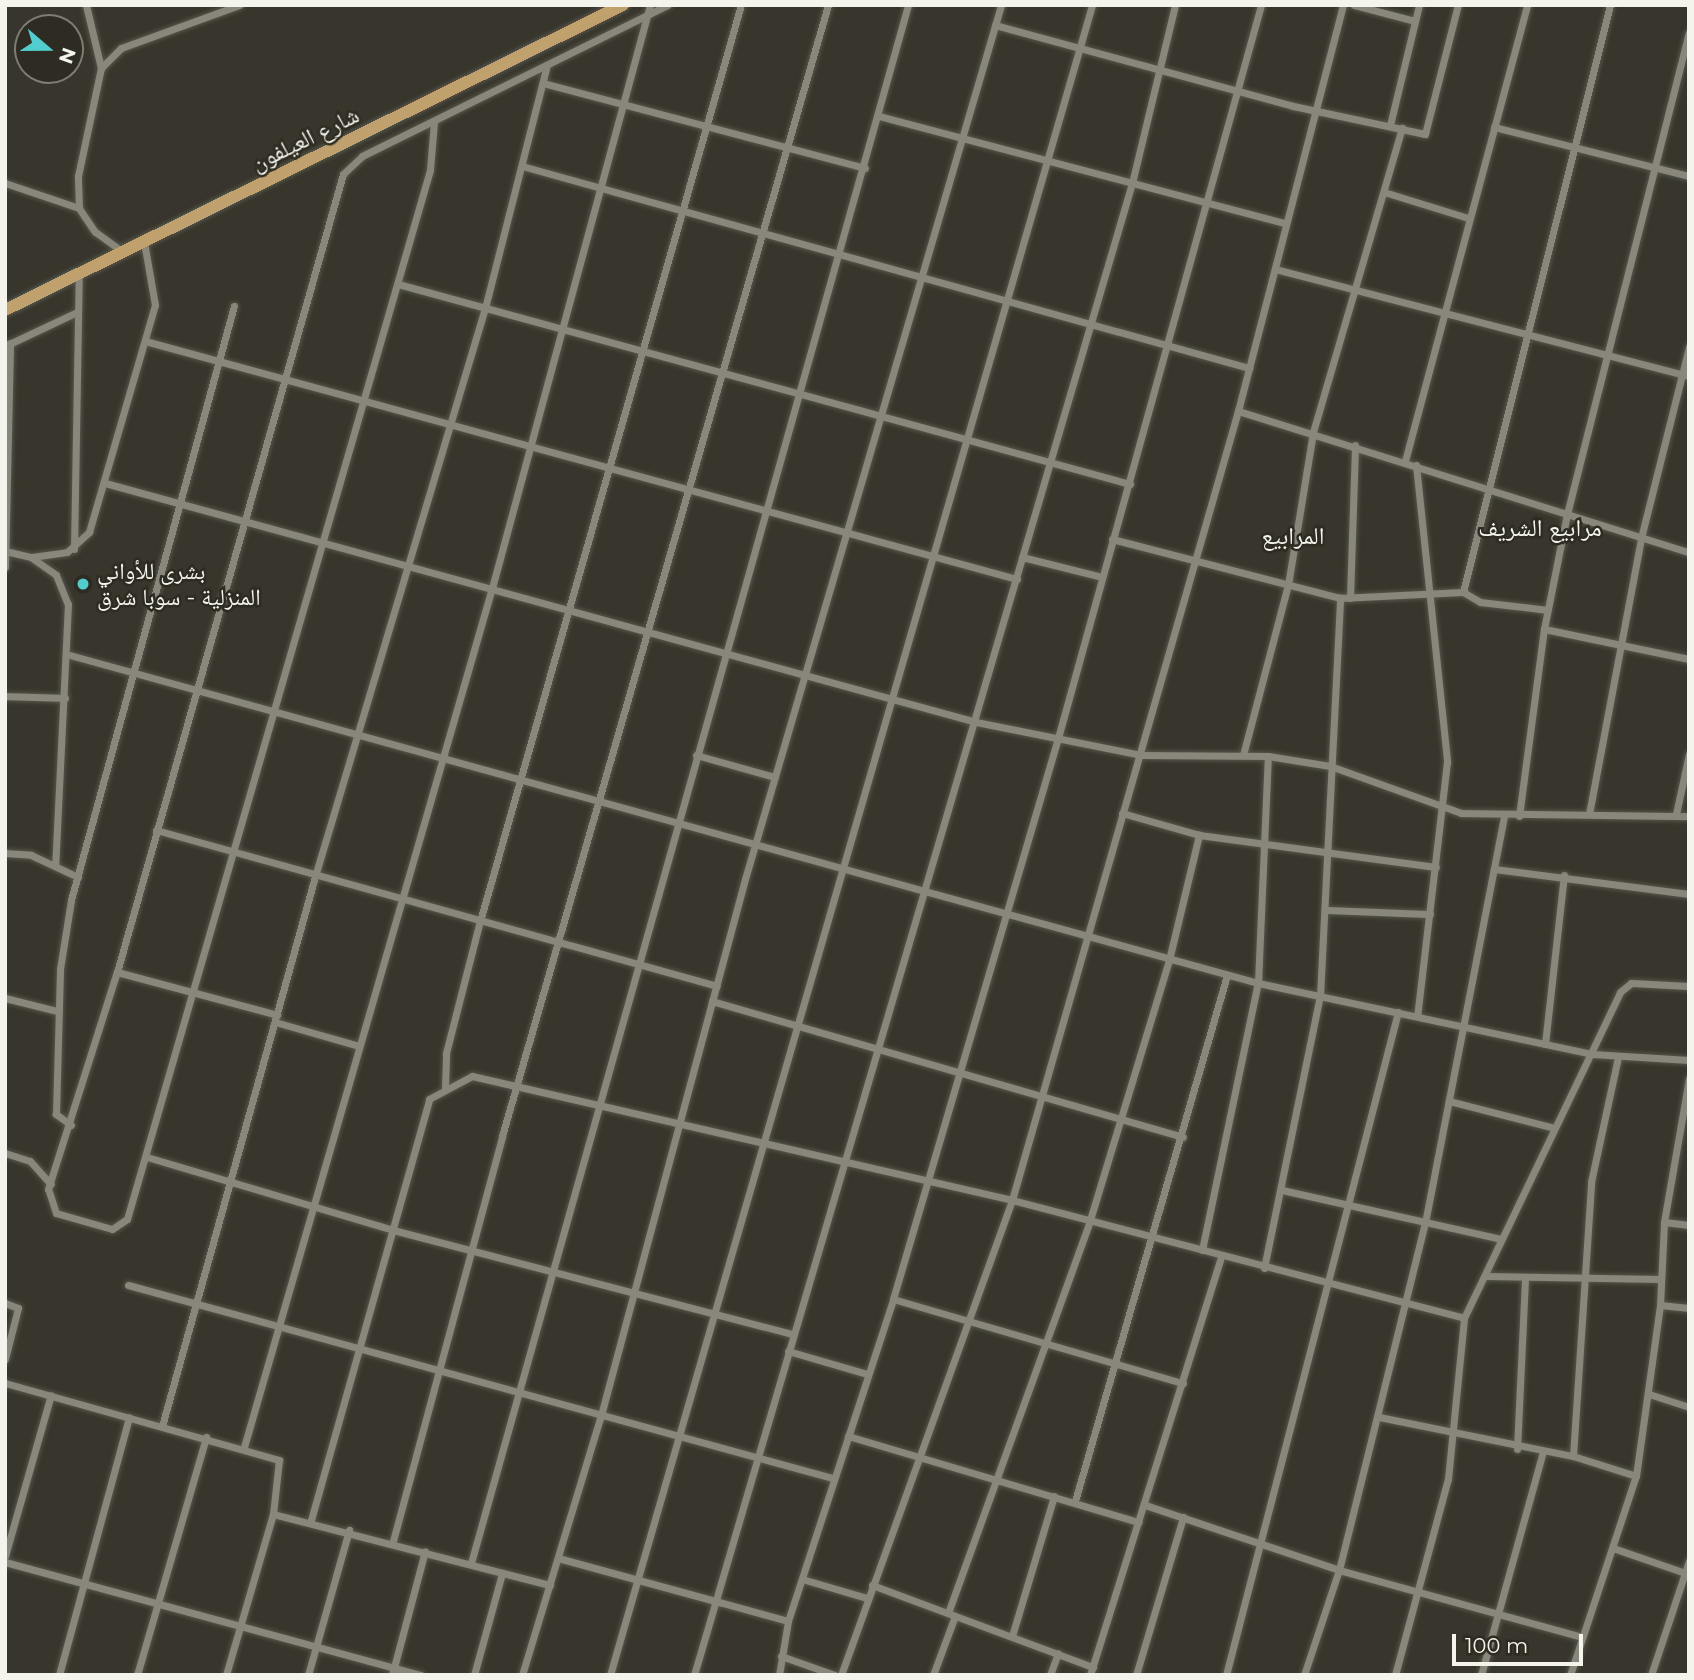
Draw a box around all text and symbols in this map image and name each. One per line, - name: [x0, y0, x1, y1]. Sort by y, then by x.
- north arrow: [14, 14, 84, 84]
- text: N: [54, 45, 81, 67]
- street label: شارع العيلفون: [247, 101, 363, 177]
- district label: مرابيع الشريف: [1478, 514, 1602, 542]
- district label: المرابيع: [1262, 522, 1324, 550]
- place label: بشرى للأواني المنزلية - سوبا شرق: [97, 557, 261, 611]
- marker: بشرى للأواني المنزلية - سوبا شرق: [75, 576, 91, 592]
- scale bar: [1456, 1620, 1587, 1664]
- text: 100 m: [1465, 1633, 1528, 1658]

